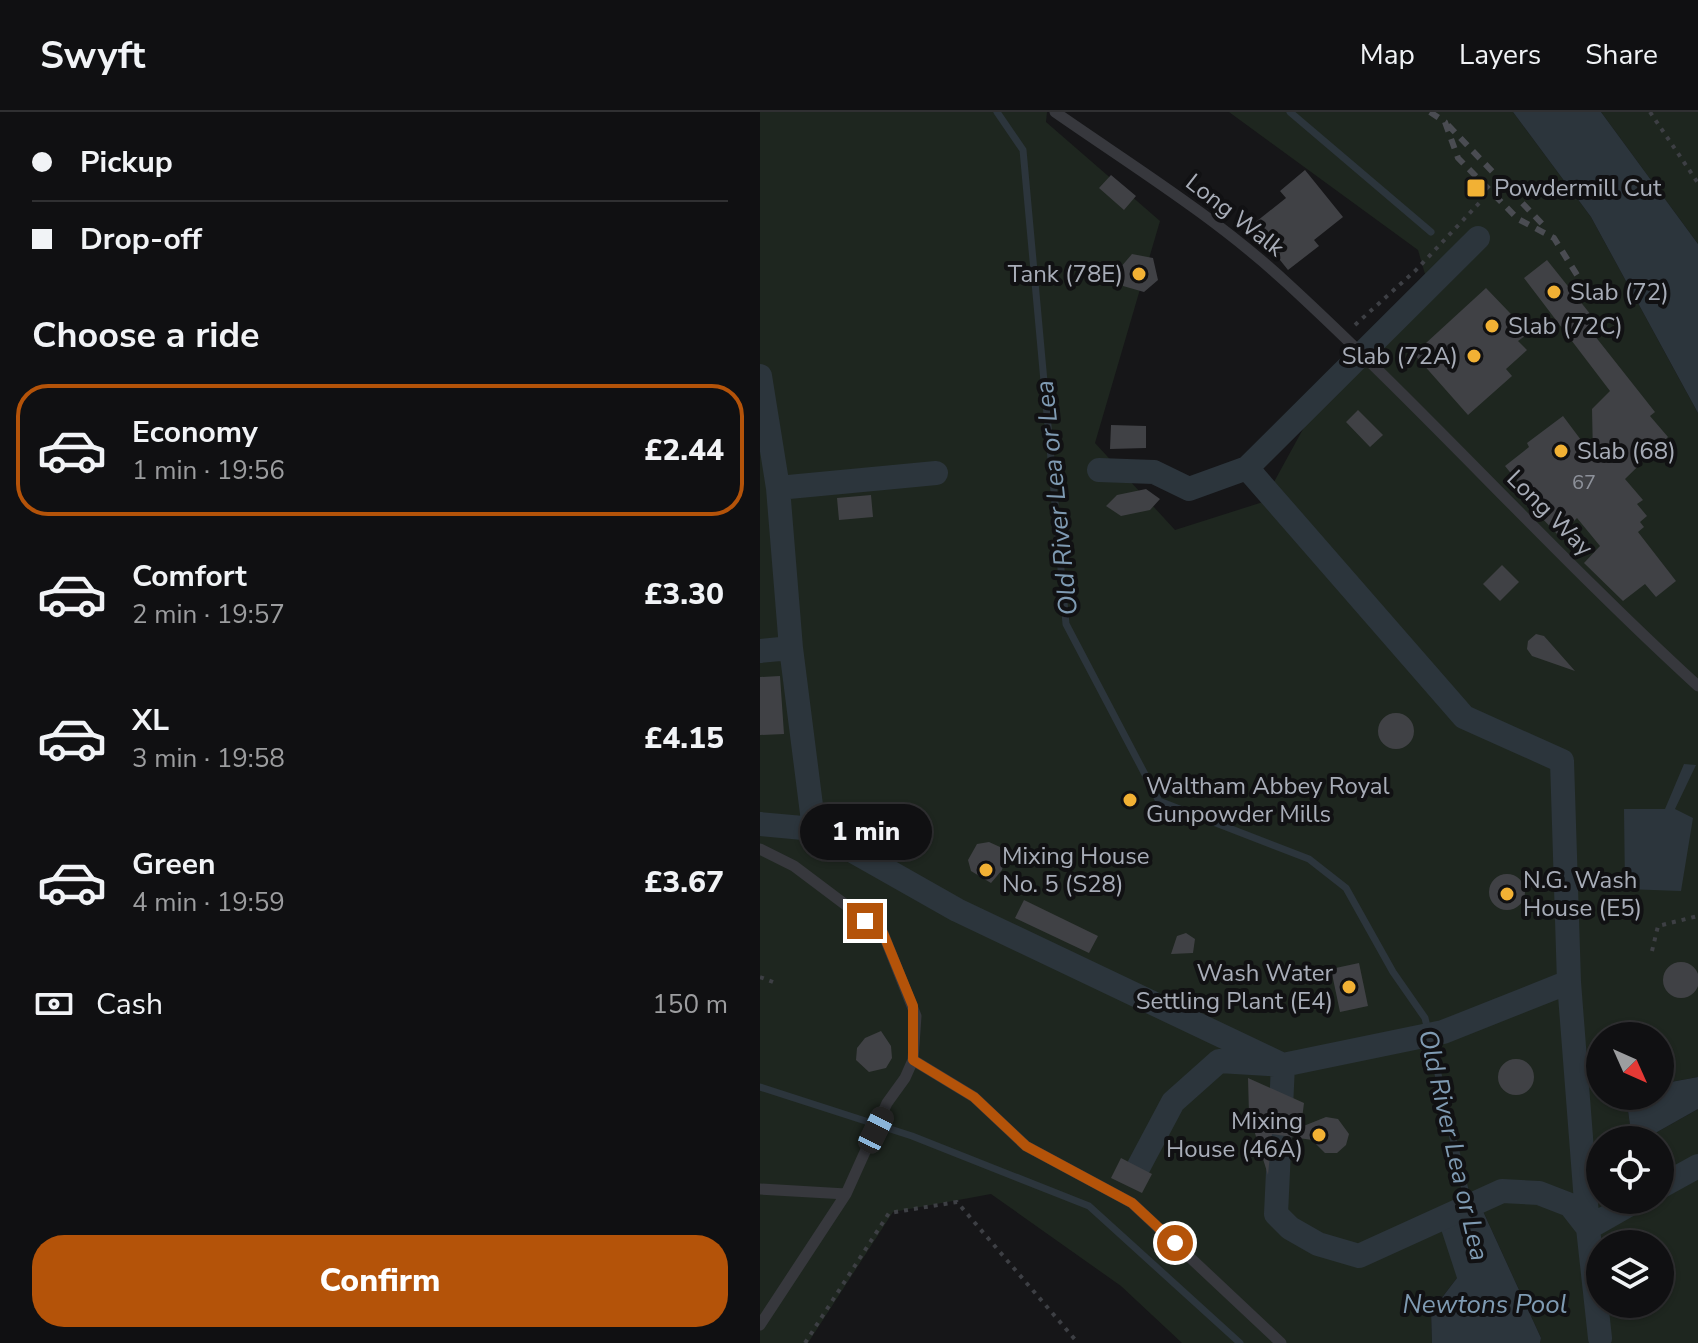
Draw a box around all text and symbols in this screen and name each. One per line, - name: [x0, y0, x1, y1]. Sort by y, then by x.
- text: Swyft: [40, 30, 145, 81]
- text: Map: [1360, 36, 1415, 74]
- text: Layers: [1459, 36, 1541, 74]
- text: Share: [1585, 36, 1658, 74]
- text: Pickup: [80, 142, 173, 183]
- street label: Long Walk: [1179, 166, 1292, 264]
- place label: Powdermill Cut: [1494, 172, 1662, 204]
- marker: Powdermill Cut: [1465, 177, 1487, 199]
- text: Drop-off: [80, 219, 202, 260]
- place label: Tank (78E): [1008, 258, 1123, 290]
- marker: Tank (78E): [1130, 265, 1148, 283]
- place label: Slab (72): [1570, 276, 1669, 308]
- marker: Slab (72): [1545, 283, 1563, 301]
- place label: Slab (72C): [1508, 310, 1623, 342]
- text: Choose a ride: [32, 311, 260, 360]
- marker: Slab (72C): [1483, 317, 1501, 335]
- place label: Slab (72A): [1342, 340, 1458, 372]
- marker: Slab (72A): [1465, 347, 1483, 365]
- water label: Old River Lea or Lea: [1027, 379, 1086, 617]
- text: Economy: [132, 412, 258, 453]
- icon: car: [36, 414, 108, 486]
- text: £2.44: [644, 430, 724, 471]
- place label: Slab (68): [1577, 435, 1676, 467]
- marker: Slab (68): [1552, 442, 1570, 460]
- text: 1 min · 19:56: [132, 453, 285, 488]
- street label: Long Way: [1500, 463, 1601, 564]
- house number: 67: [1572, 469, 1596, 496]
- text: Comfort: [132, 556, 247, 597]
- icon: car: [36, 558, 108, 630]
- text: £3.30: [644, 574, 724, 615]
- text: 2 min · 19:57: [132, 597, 285, 632]
- text: XL: [132, 700, 169, 741]
- icon: car: [36, 702, 108, 774]
- text: £4.15: [644, 718, 724, 759]
- text: 3 min · 19:58: [132, 741, 285, 776]
- place label: Waltham Abbey Royal Gunpowder Mills: [1146, 770, 1390, 830]
- marker: Waltham Abbey Royal Gunpowder Mills: [1121, 791, 1139, 809]
- callout: 1 min: [799, 805, 931, 861]
- text: 1 min: [832, 814, 900, 849]
- place label: Mixing House No. 5 (S28): [1002, 840, 1150, 900]
- text: Green: [132, 844, 216, 885]
- icon: car: [36, 846, 108, 918]
- marker: Mixing House No. 5 (S28): [977, 861, 995, 879]
- text: £3.67: [644, 862, 724, 903]
- place label: N.G. Wash House (E5): [1523, 864, 1642, 924]
- text: 4 min · 19:59: [132, 885, 285, 920]
- marker: N.G. Wash House (E5): [1498, 885, 1516, 903]
- route end: [847, 903, 883, 939]
- place label: Wash Water Settling Plant (E4): [1136, 957, 1333, 1017]
- marker: Wash Water Settling Plant (E4): [1340, 978, 1358, 996]
- icon: cash: [32, 982, 76, 1026]
- text: Cash: [96, 984, 163, 1025]
- text: 150 m: [652, 987, 728, 1022]
- north arrow: [1586, 1022, 1674, 1110]
- map controls: [1586, 1022, 1674, 1318]
- water label: Old River Lea or Lea: [1410, 1026, 1497, 1264]
- car: [855, 1103, 897, 1157]
- place label: Mixing House (46A): [1166, 1105, 1303, 1165]
- marker: Mixing House (46A): [1310, 1126, 1328, 1144]
- button: locate: [1586, 1126, 1674, 1214]
- route start: [1157, 1225, 1193, 1261]
- button: layers: [1586, 1230, 1674, 1318]
- button: Confirm: [32, 1235, 728, 1327]
- water label: Newtons Pool: [1403, 1287, 1567, 1322]

